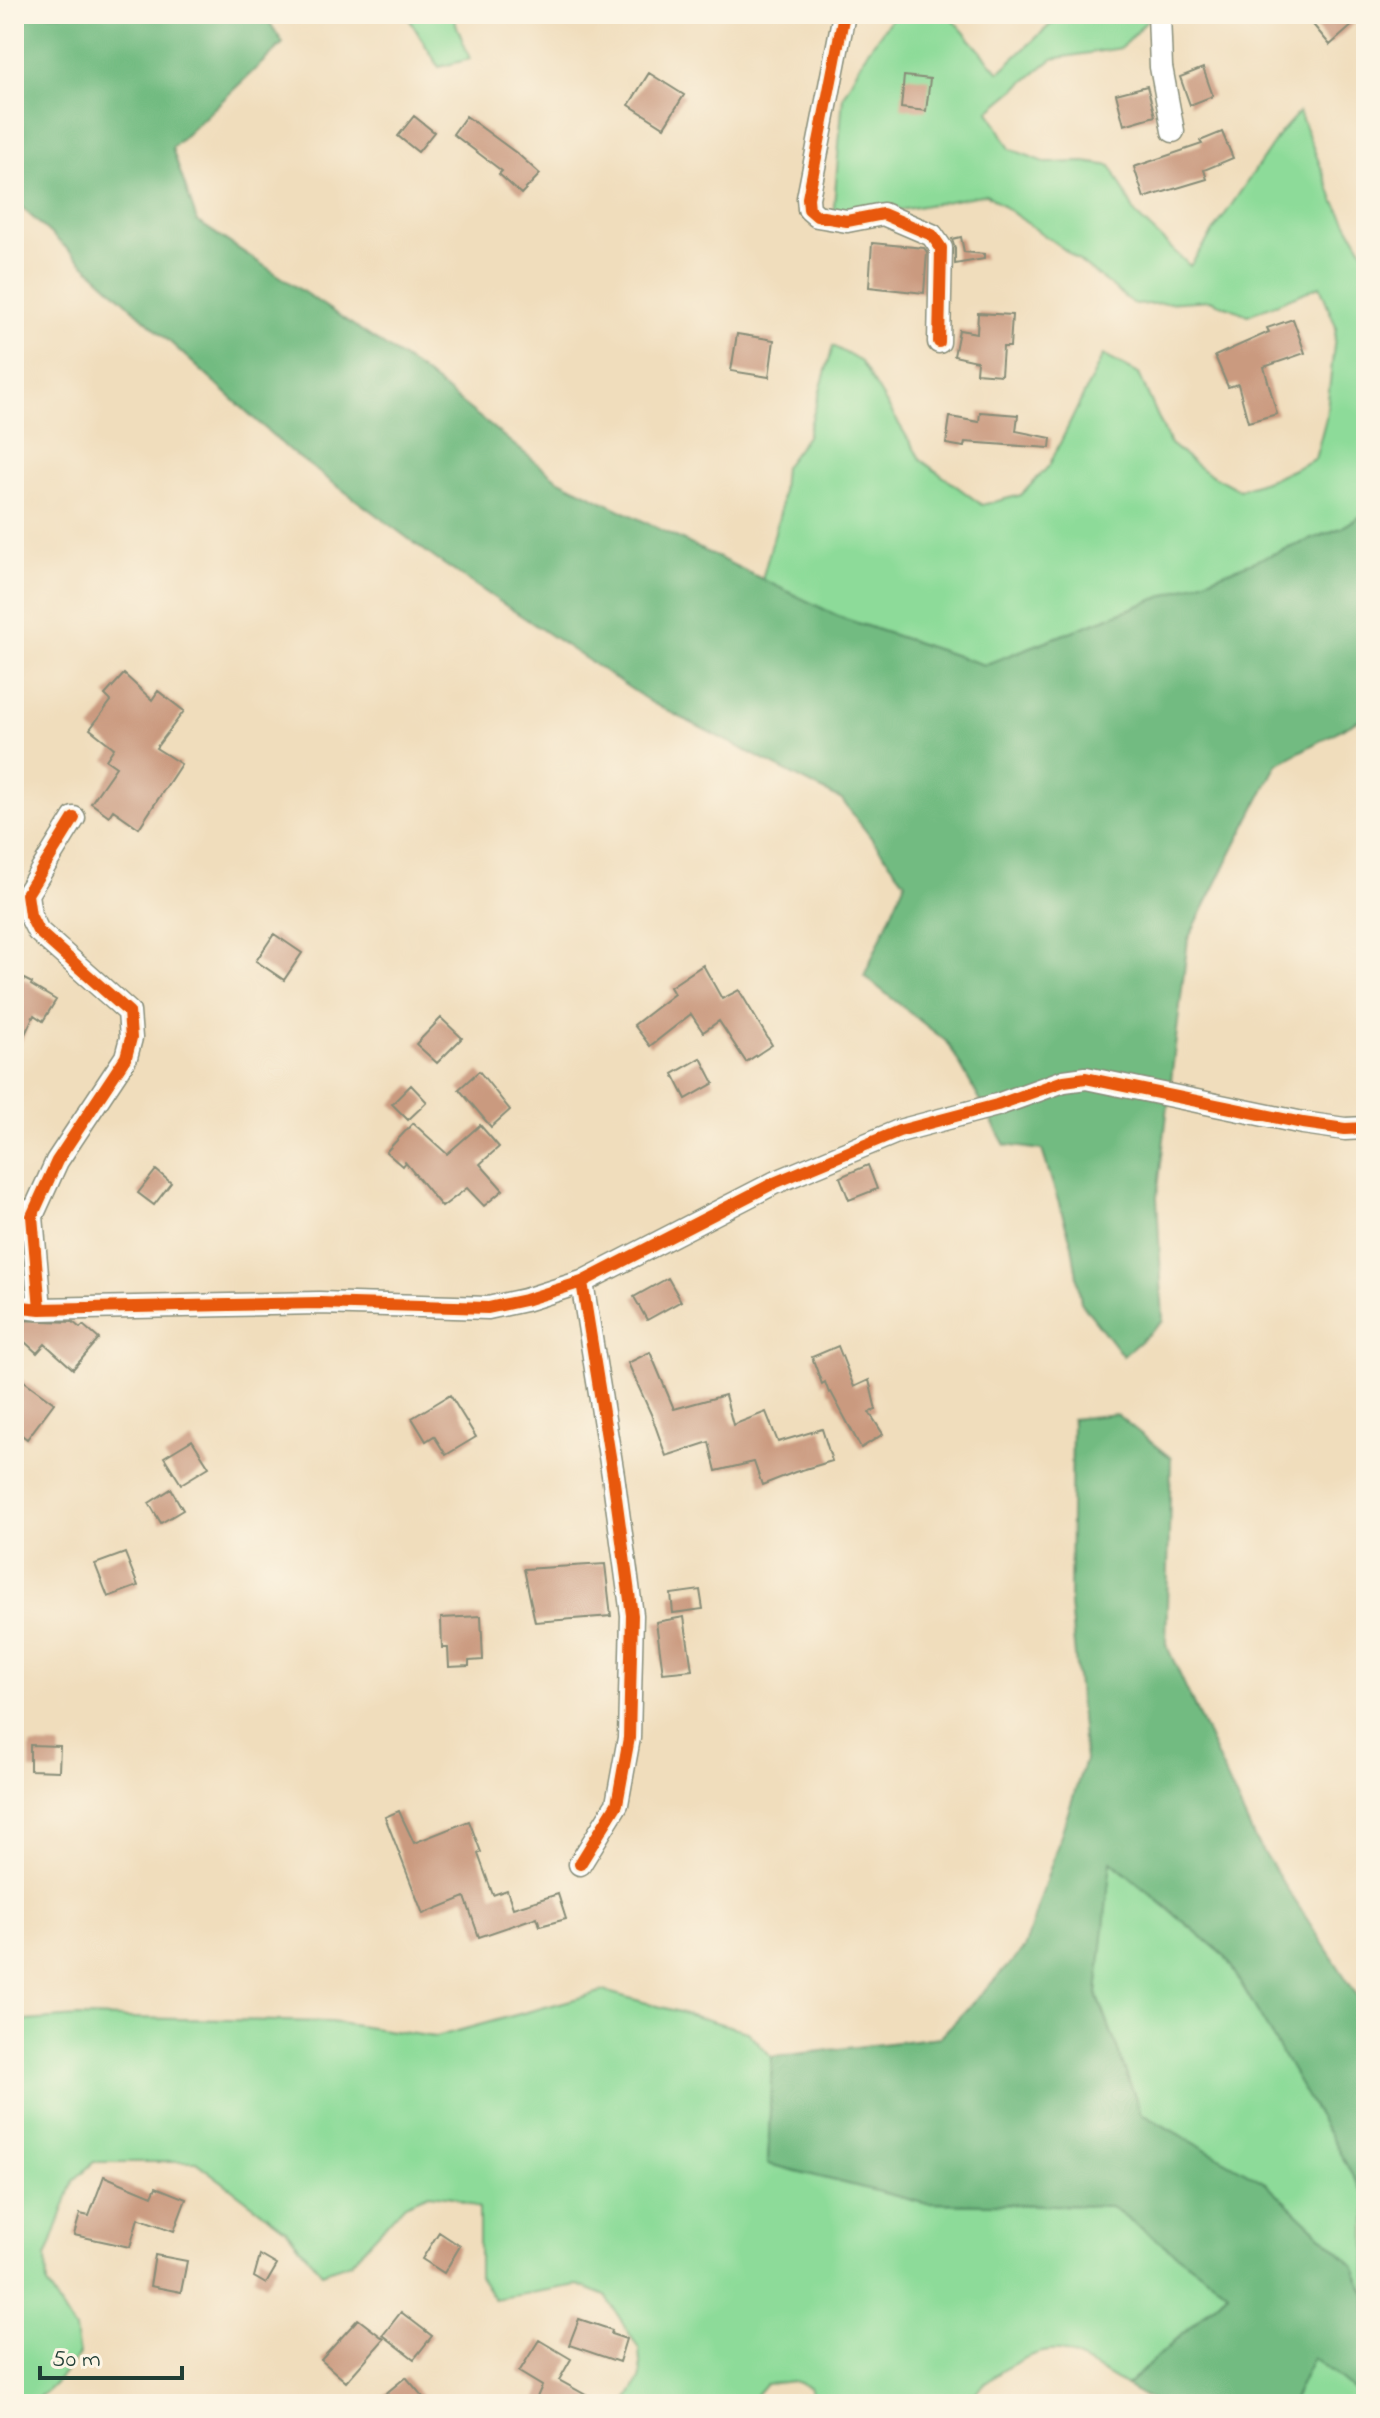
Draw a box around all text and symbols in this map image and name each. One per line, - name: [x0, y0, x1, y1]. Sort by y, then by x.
- scale bar: [40, 2330, 182, 2380]
- text: 50 m: [52, 2343, 101, 2378]

